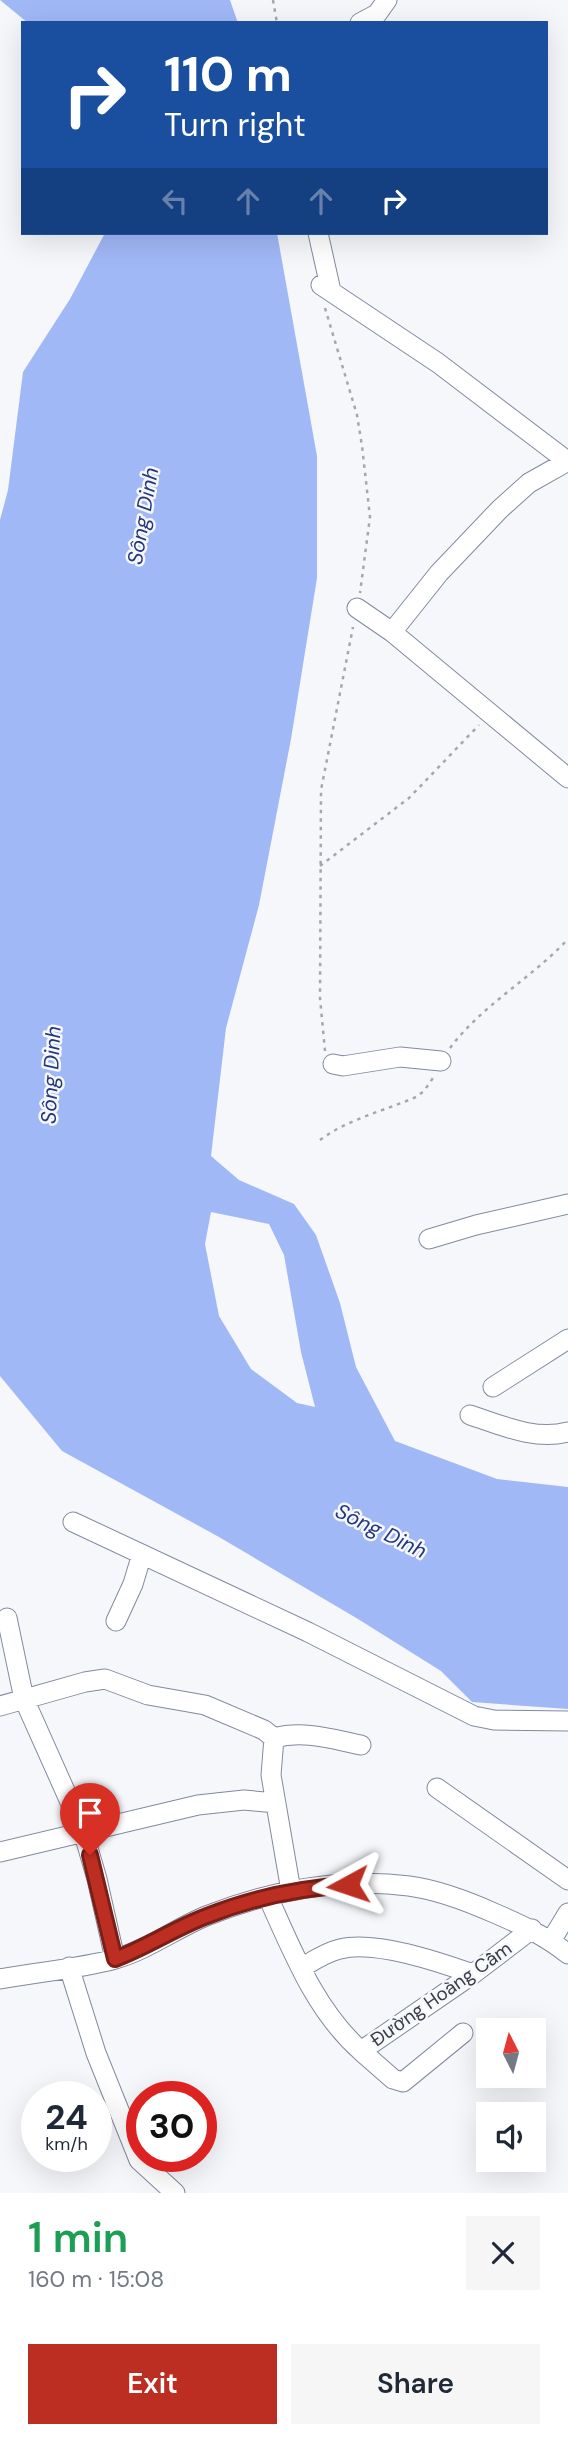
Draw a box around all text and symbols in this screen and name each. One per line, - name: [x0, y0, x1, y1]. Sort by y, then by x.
- text: 110 m: [164, 42, 292, 106]
- icon: right: [49, 49, 140, 140]
- text: Turn right: [164, 104, 306, 146]
- icon: left: [156, 182, 194, 220]
- icon: ahead: [229, 182, 267, 220]
- icon: ahead: [302, 182, 340, 220]
- icon: right: [375, 182, 413, 220]
- water label: Sông Dinh: [121, 465, 165, 567]
- water label: Sông Dinh: [34, 1025, 68, 1125]
- water label: Sông Dinh: [331, 1497, 431, 1565]
- pin: [60, 1783, 120, 1855]
- icon: arrive: [71, 1794, 109, 1832]
- position arrow: [311, 1848, 385, 1922]
- street label: Đường Hoàng Cầm: [365, 1936, 517, 2052]
- north arrow: [476, 2018, 546, 2088]
- map controls: [476, 2018, 546, 2172]
- speed limit sign: 30: [126, 2081, 217, 2172]
- text: 24: [45, 2094, 88, 2140]
- button: sound: [476, 2102, 546, 2172]
- text: km/h: [45, 2132, 88, 2156]
- text: 1 min: [28, 2210, 128, 2265]
- button: close: [466, 2216, 540, 2290]
- text: 160 m · 15:08: [28, 2264, 164, 2294]
- button: Exit: [28, 2344, 277, 2424]
- button: Share: [291, 2344, 540, 2424]

